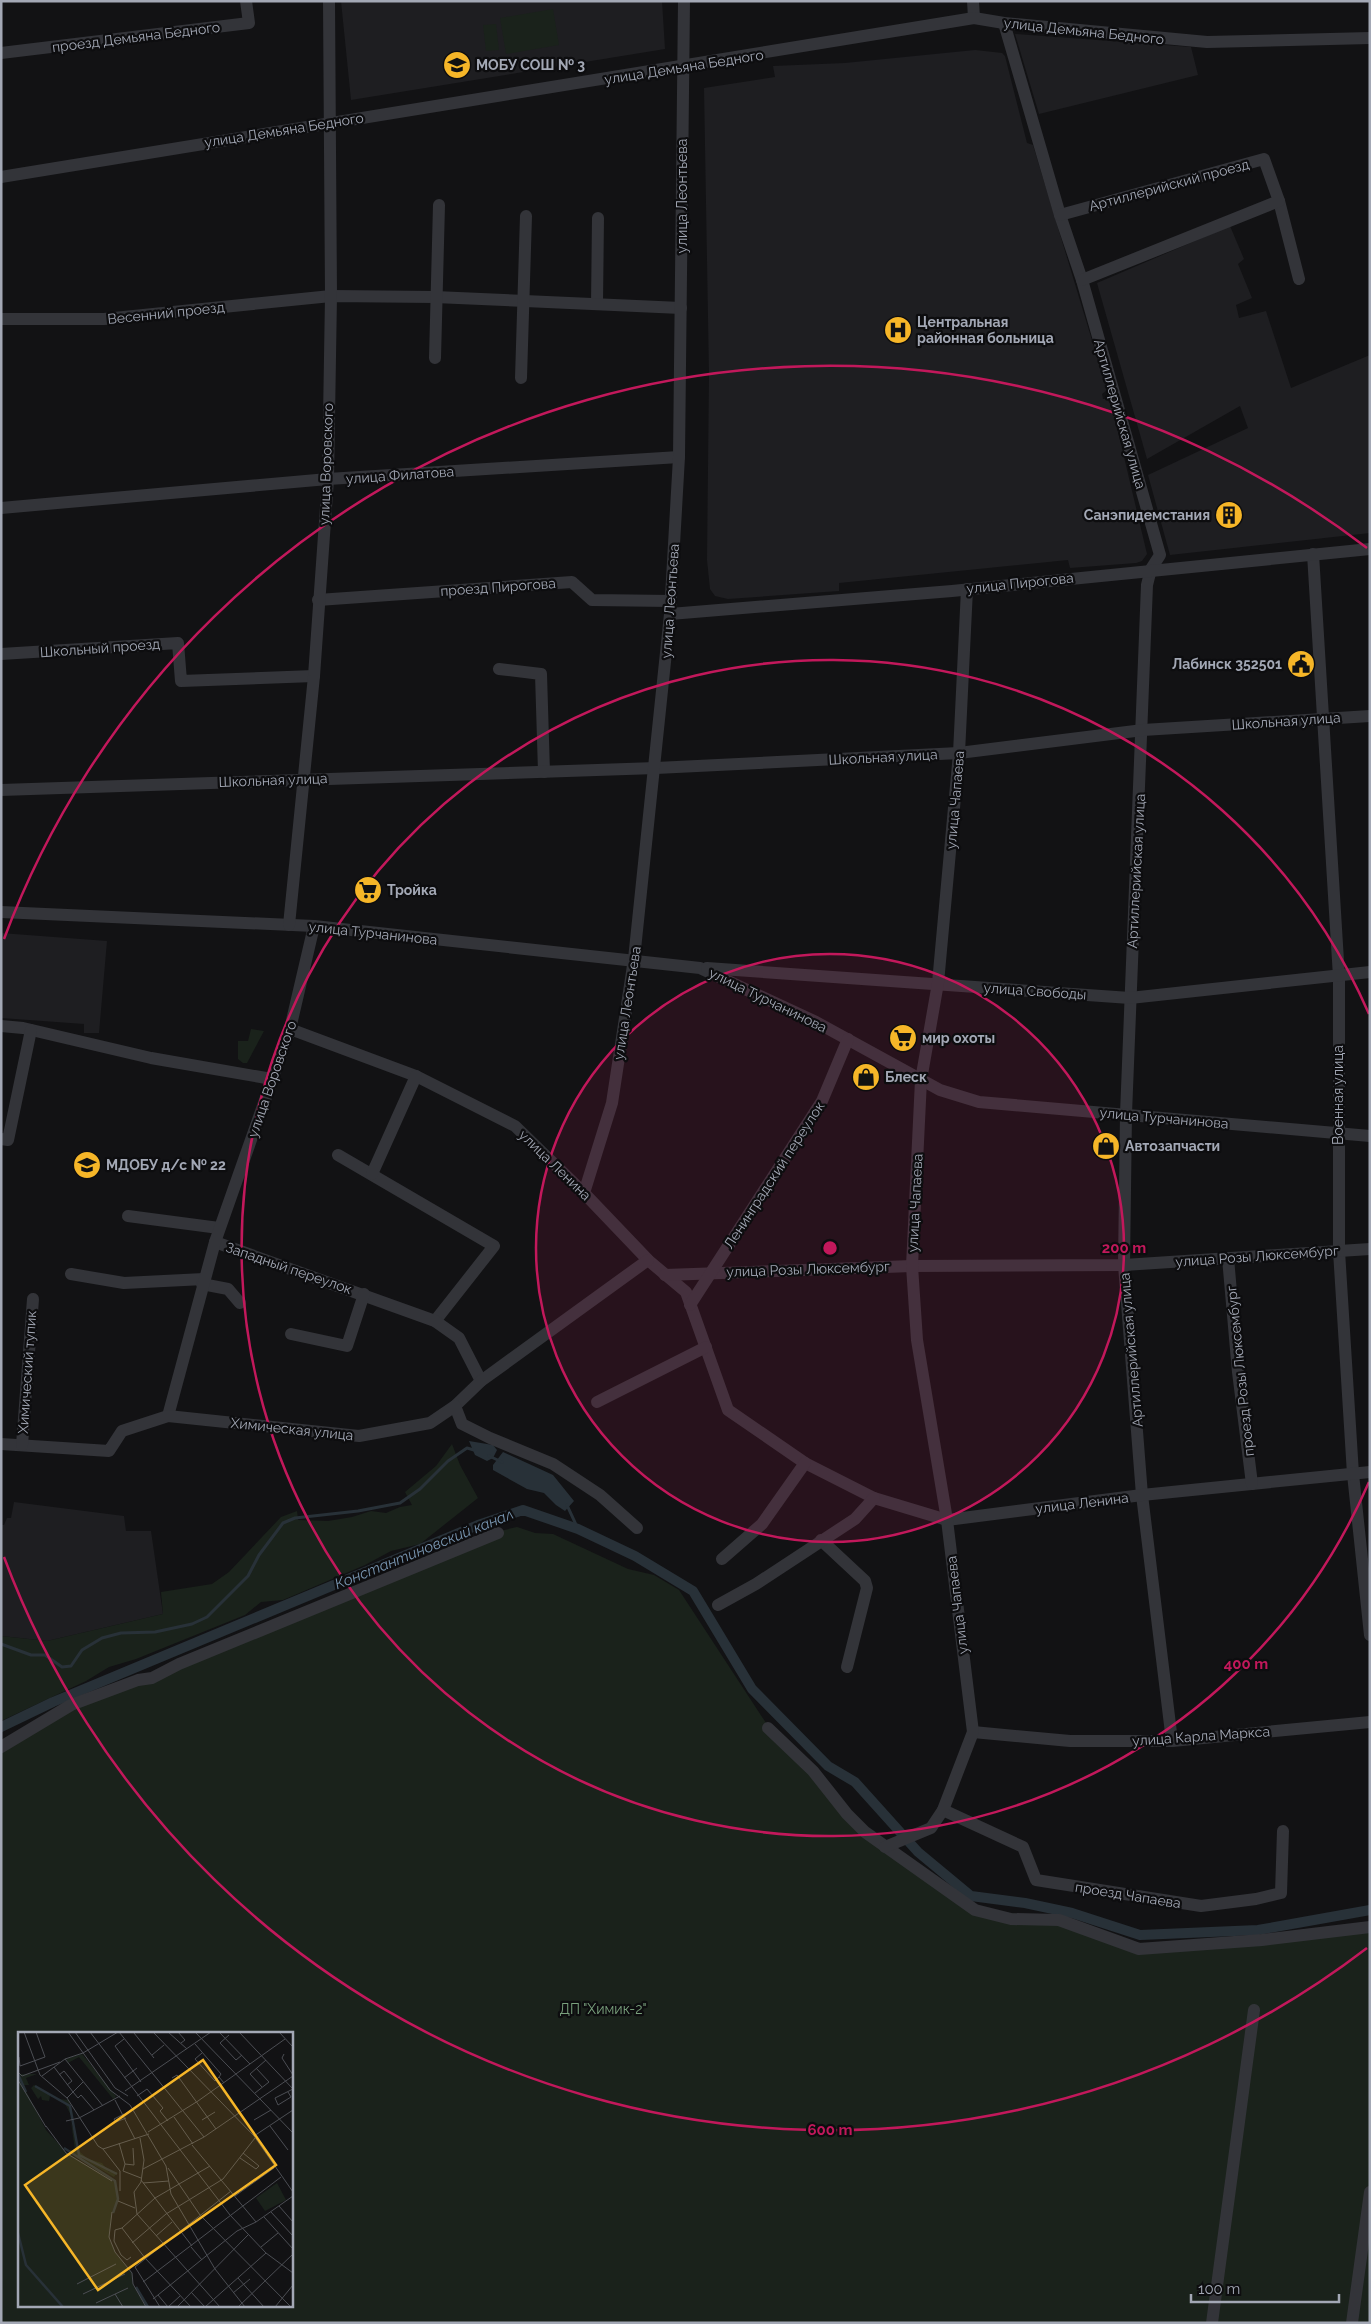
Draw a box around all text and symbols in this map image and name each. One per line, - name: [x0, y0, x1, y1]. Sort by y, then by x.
- street label: улица Демьяна Бедного: [1003, 15, 1165, 47]
- street label: проезд Демьяна Бедного: [51, 19, 221, 55]
- street label: улица Демьяна Бедного: [603, 46, 765, 88]
- school or university icon: МОБУ СОШ № 3: [442, 50, 472, 80]
- place label: МОБУ СОШ № 3: [476, 57, 585, 73]
- street label: улица Демьяна Бедного: [203, 109, 365, 151]
- street label: улица Леонтьева: [674, 139, 690, 253]
- street label: Артиллерийский проезд: [1087, 156, 1251, 214]
- street label: Весенний проезд: [107, 299, 225, 327]
- place label: Центральная районная больница: [917, 314, 1054, 346]
- hospital icon: Центральная районная больница: [883, 315, 913, 345]
- street label: Артиллерийская улица: [1091, 337, 1149, 491]
- street label: улица Воровского: [316, 403, 336, 525]
- street label: улица Филатова: [345, 463, 455, 487]
- building icon: Санэпидемстания: [1214, 500, 1244, 530]
- place label: Санэпидемстания: [1084, 507, 1210, 523]
- street label: улица Леонтьева: [658, 543, 682, 659]
- street label: улица Пирогова: [966, 569, 1074, 597]
- street label: проезд Пирогова: [440, 575, 556, 599]
- street label: Школьный проезд: [39, 636, 161, 660]
- public building icon: Лабинск 352501: [1286, 649, 1316, 679]
- place label: Лабинск 352501: [1172, 656, 1282, 672]
- street label: Школьная улица: [1231, 709, 1341, 733]
- street label: Школьная улица: [828, 746, 938, 768]
- street label: улица Чапаева: [943, 750, 967, 850]
- street label: Школьная улица: [218, 770, 328, 790]
- street label: Артиллерийская улица: [1124, 793, 1148, 949]
- supermarket icon: Тройка: [353, 875, 383, 905]
- place label: Тройка: [387, 882, 437, 898]
- street label: улица Турчанинова: [308, 918, 438, 948]
- street label: улица Леонтьева: [610, 945, 644, 1061]
- street label: улица Турчанинова: [706, 964, 830, 1036]
- street label: улица Свободы: [983, 979, 1087, 1003]
- street label: улица Воровского: [245, 1019, 299, 1139]
- supermarket icon: мир охоты: [888, 1023, 918, 1053]
- place label: мир охоты: [922, 1030, 995, 1046]
- street label: Военная улица: [1330, 1045, 1346, 1145]
- shop icon: Блеск: [851, 1062, 881, 1092]
- place label: Блеск: [885, 1069, 927, 1085]
- street label: Ленинградский переулок: [720, 1098, 828, 1252]
- street label: улица Турчанинова: [1099, 1104, 1229, 1132]
- street label: улица Ленина: [516, 1127, 594, 1203]
- shop icon: Автозапчасти: [1091, 1131, 1121, 1161]
- place label: Автозапчасти: [1125, 1138, 1220, 1154]
- school or university icon: МДОБУ д/с № 22: [72, 1150, 102, 1180]
- street label: улица Чапаева: [904, 1153, 926, 1253]
- place label: МДОБУ д/с № 22: [106, 1157, 226, 1173]
- street label: Западный переулок: [224, 1239, 354, 1297]
- centre of rings: [821, 1239, 839, 1257]
- text: 200 m: [1102, 1239, 1146, 1257]
- street label: улица Розы Люксембург: [1175, 1242, 1339, 1270]
- street label: улица Розы Люксембург: [726, 1258, 890, 1280]
- street label: Артиллерийская улица: [1116, 1272, 1146, 1428]
- street label: проезд Розы Люксембург: [1223, 1285, 1257, 1457]
- street label: Химический тупик: [15, 1310, 39, 1434]
- street label: Химическая улица: [230, 1415, 354, 1443]
- street label: улица Ленина: [1034, 1489, 1130, 1517]
- water label: Константиновский канал: [332, 1505, 516, 1593]
- street label: улица Чапаева: [943, 1555, 971, 1655]
- text: 400 m: [1224, 1655, 1268, 1673]
- street label: улица Карла Маркса: [1132, 1723, 1270, 1749]
- street label: проезд Чапаева: [1074, 1879, 1182, 1911]
- park label: ДП "Химик-2": [559, 2001, 647, 2017]
- inset map: [18, 2032, 292, 2306]
- text: 600 m: [807, 2121, 853, 2139]
- scale bar: [1191, 2272, 1338, 2304]
- text: 100 m: [1198, 2280, 1240, 2298]

